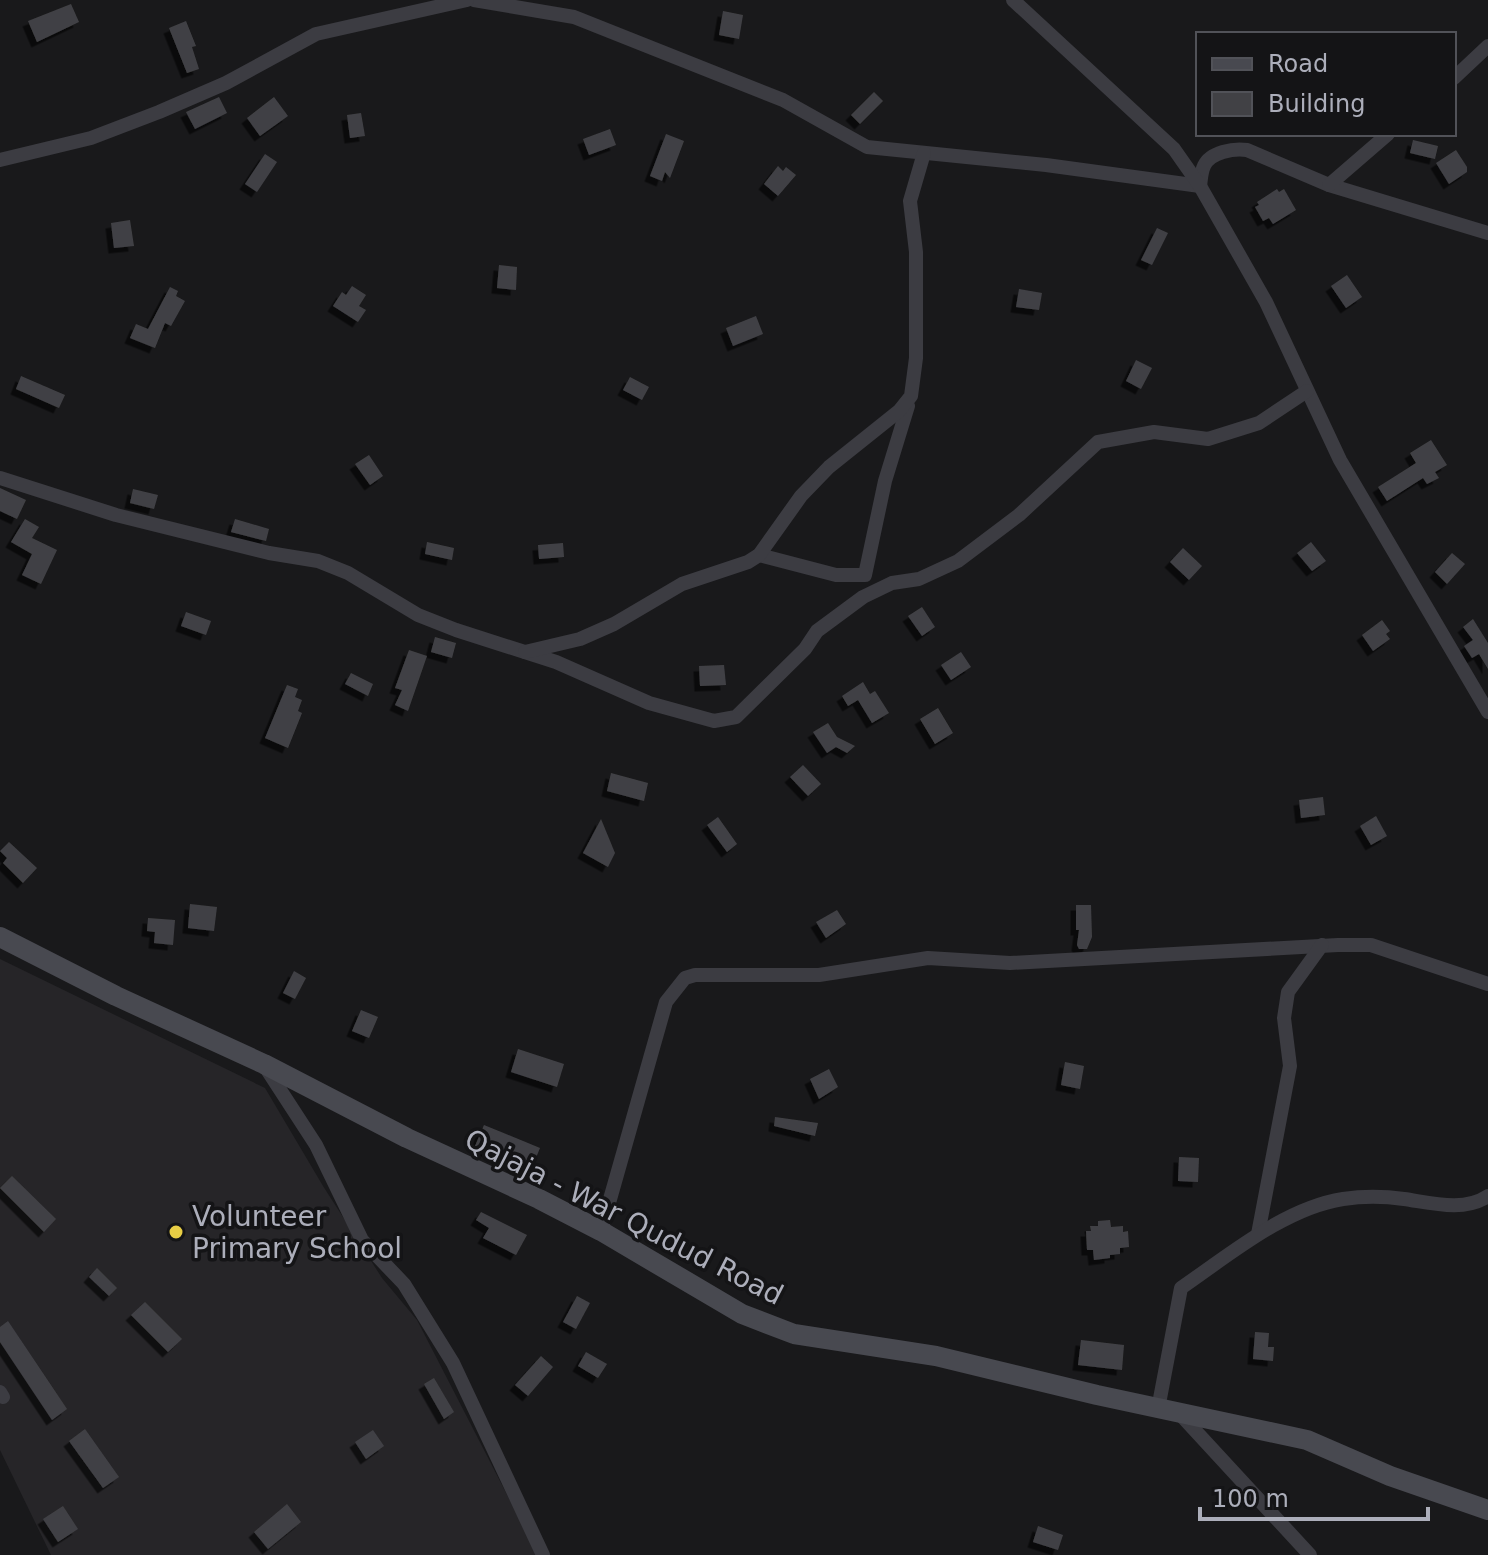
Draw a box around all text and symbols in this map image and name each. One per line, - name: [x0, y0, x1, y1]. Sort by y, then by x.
- legend: [1196, 32, 1456, 136]
- text: Road: [1268, 50, 1328, 78]
- text: Building: [1268, 90, 1365, 118]
- street label: Qajaja - War Qudud Road: [459, 1122, 789, 1312]
- place label: Volunteer Primary School: [192, 1200, 402, 1265]
- marker: Volunteer Primary School: [167, 1223, 185, 1241]
- scale bar: [1200, 1471, 1428, 1521]
- text: 100 m: [1212, 1485, 1289, 1513]

